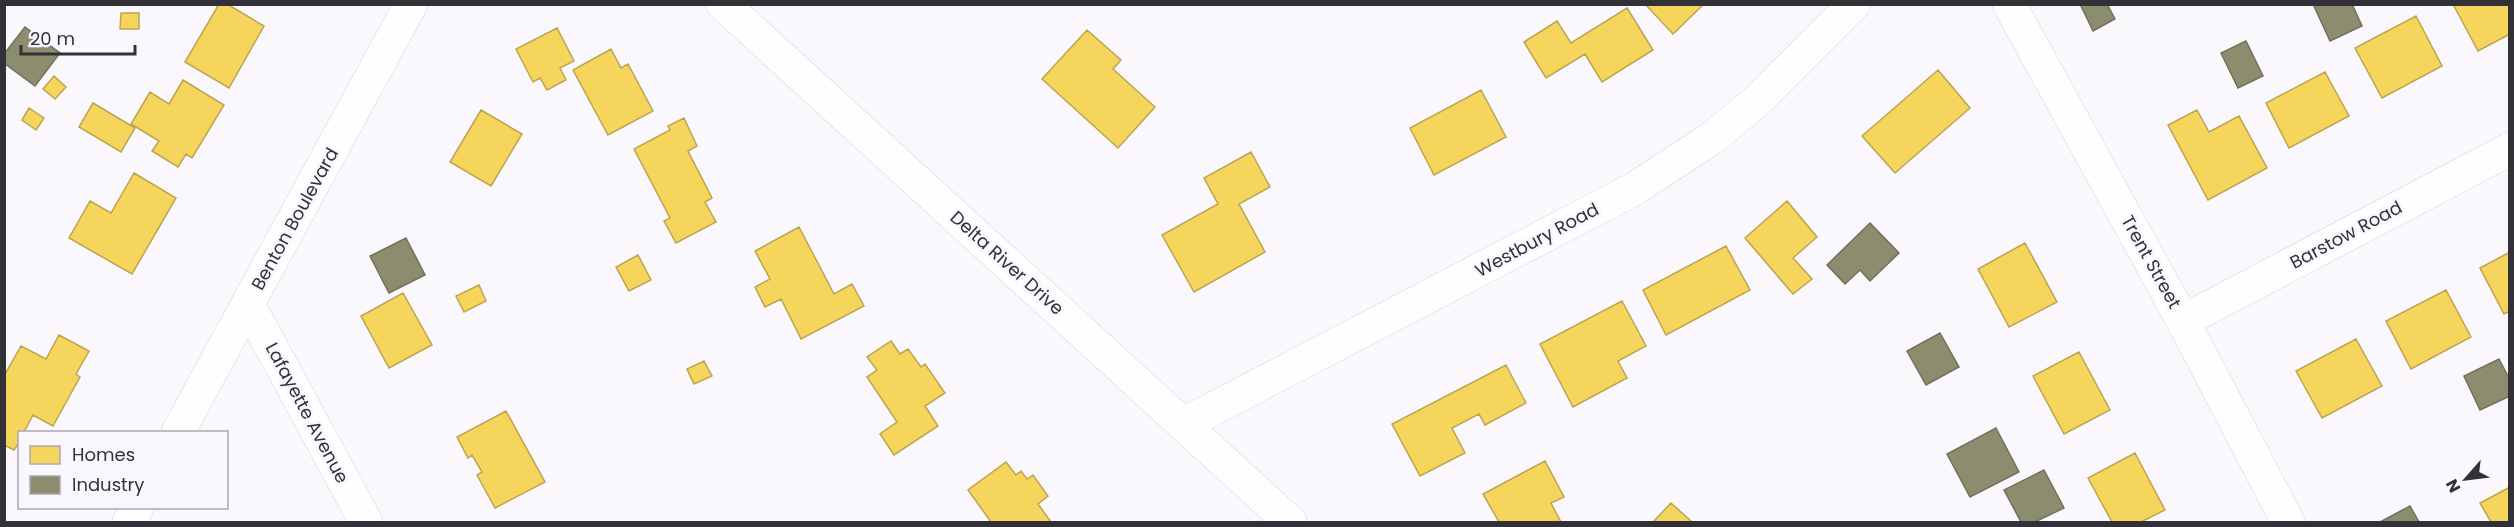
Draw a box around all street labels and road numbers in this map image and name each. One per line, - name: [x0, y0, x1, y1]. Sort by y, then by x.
- street label: Benton Boulevard: [245, 143, 344, 294]
- street label: Barstow Road: [2285, 194, 2406, 275]
- street label: Westbury Road: [1470, 196, 1603, 283]
- street label: Delta River Drive: [945, 205, 1070, 320]
- street label: Trent Street: [2115, 211, 2187, 313]
- street label: Lafayette Avenue: [260, 338, 355, 488]

